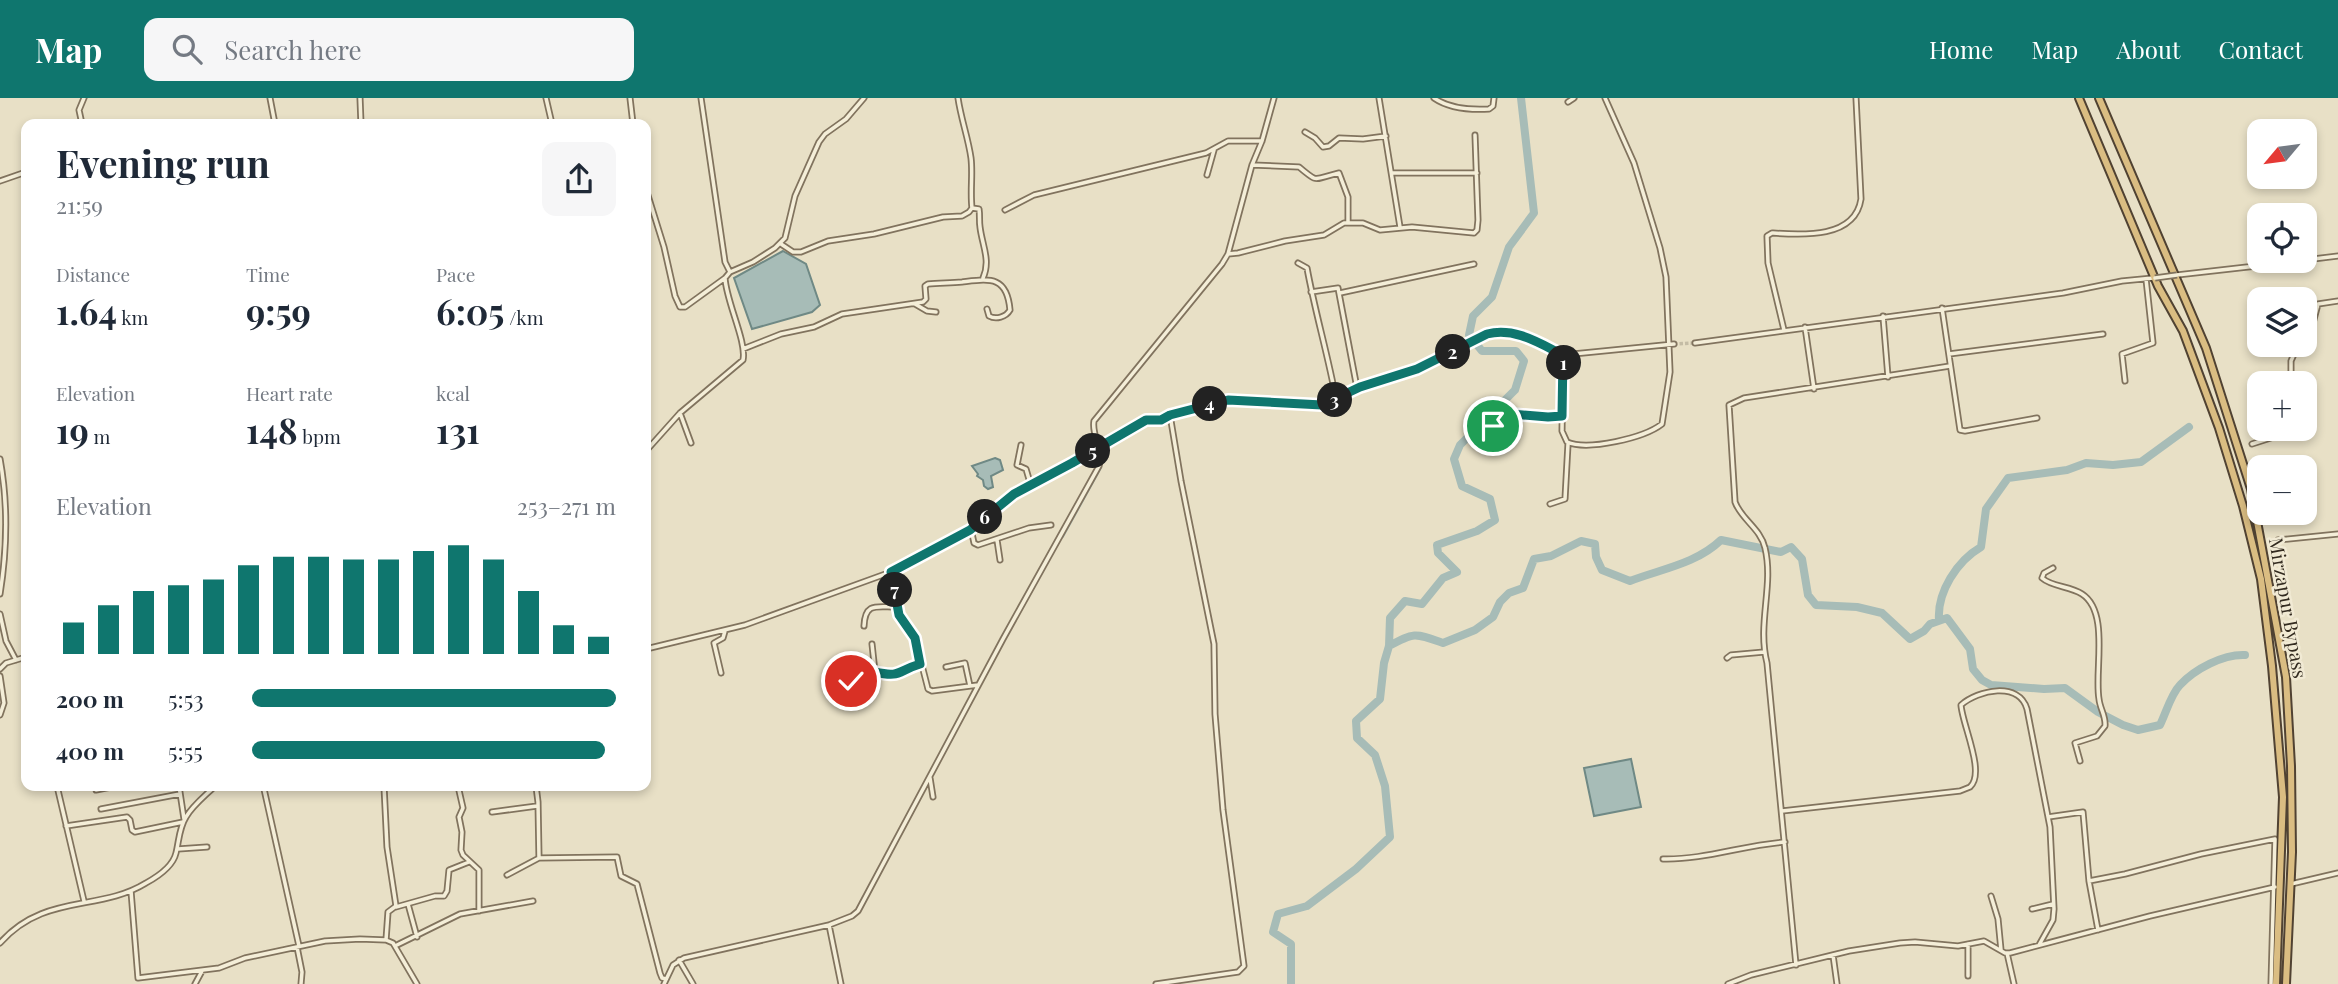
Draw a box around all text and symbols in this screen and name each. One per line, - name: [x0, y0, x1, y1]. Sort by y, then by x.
- search box: [144, 18, 634, 81]
- text: Map: [35, 27, 102, 71]
- icon: search: [168, 30, 206, 68]
- text: Search here: [224, 32, 362, 67]
- text: Home: [1929, 33, 1993, 65]
- text: Map: [2031, 33, 2078, 65]
- text: About: [2116, 33, 2180, 65]
- text: Contact: [2218, 33, 2303, 65]
- north arrow: [2247, 119, 2317, 189]
- map controls: [2247, 119, 2317, 525]
- text: Evening run: [56, 137, 270, 188]
- button: share: [542, 142, 616, 216]
- text: 21:59: [56, 189, 103, 220]
- button: locate: [2247, 203, 2317, 273]
- text: Distance: [56, 261, 130, 287]
- text: Time: [246, 261, 290, 287]
- text: Pace: [436, 261, 475, 287]
- text: 1.64: [56, 287, 117, 334]
- text: 9:59: [246, 287, 311, 334]
- text: 6:05: [436, 287, 504, 334]
- button: layers: [2247, 287, 2317, 357]
- text: km: [117, 304, 148, 330]
- text: /km: [504, 304, 544, 330]
- pin: 2: [1436, 334, 1470, 370]
- text: 2: [1448, 338, 1457, 364]
- pin: 1: [1546, 345, 1582, 380]
- text: 1: [1560, 349, 1567, 375]
- button: +: [2247, 371, 2317, 441]
- text: Elevation: [56, 380, 135, 406]
- text: Heart rate: [246, 380, 333, 406]
- text: kcal: [436, 380, 470, 406]
- pin: 3: [1318, 382, 1352, 418]
- pin: 4: [1192, 386, 1228, 422]
- text: 3: [1330, 386, 1339, 412]
- text: 4: [1204, 390, 1215, 416]
- pin: [1463, 396, 1523, 456]
- text: 19: [56, 406, 89, 453]
- text: 148: [246, 406, 298, 453]
- text: 131: [436, 406, 480, 453]
- icon: arrive: [1474, 407, 1512, 445]
- text: m: [89, 423, 110, 449]
- text: bpm: [298, 423, 341, 449]
- pin: 5: [1076, 434, 1110, 468]
- text: 5: [1088, 437, 1097, 463]
- button: −: [2247, 455, 2317, 525]
- text: Elevation: [56, 490, 152, 521]
- text: 253–271 m: [517, 490, 616, 521]
- pin: 6: [968, 500, 1002, 534]
- text: 6: [979, 503, 990, 529]
- street label: Mirzapur Bypass: [2264, 535, 2314, 680]
- pin: 7: [878, 573, 912, 608]
- text: 7: [890, 576, 899, 602]
- pin: [821, 651, 881, 711]
- icon: check: [832, 662, 870, 700]
- text: 200 m: [56, 683, 124, 714]
- text: 5:53: [168, 683, 204, 714]
- text: 400 m: [56, 735, 124, 766]
- text: 5:55: [168, 735, 203, 766]

